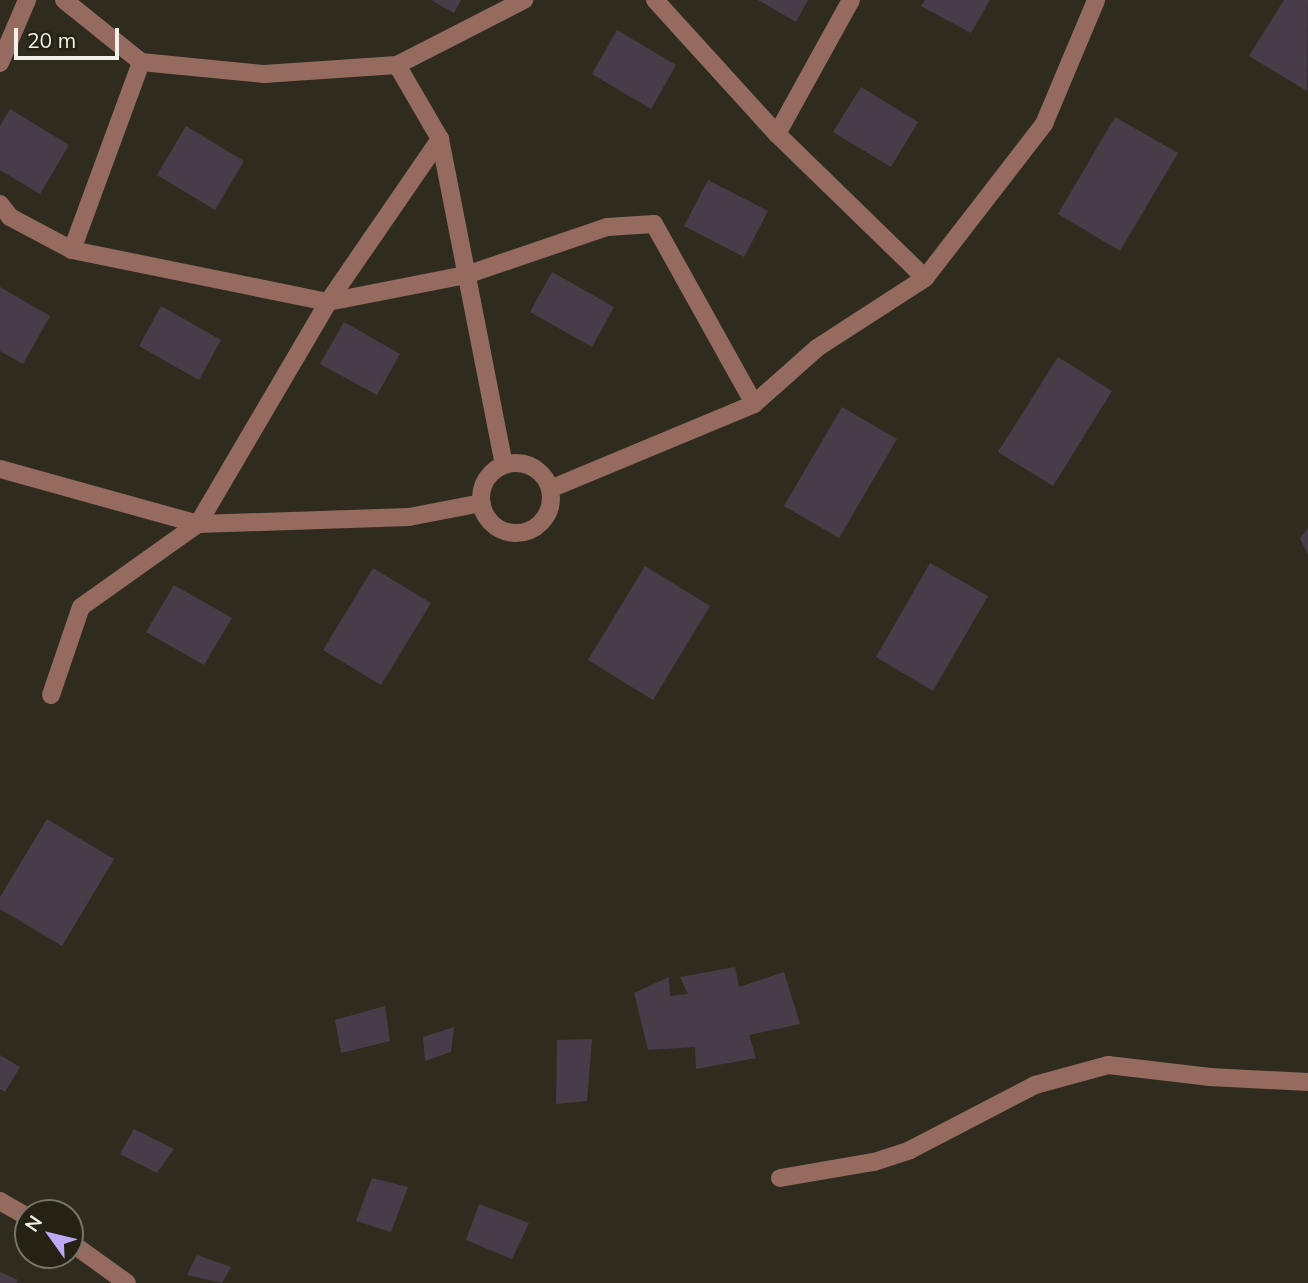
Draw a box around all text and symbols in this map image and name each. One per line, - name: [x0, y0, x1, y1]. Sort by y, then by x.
- scale bar: [18, 14, 122, 58]
- text: 20 m: [27, 27, 76, 53]
- north arrow: [14, 1199, 84, 1269]
- text: N: [19, 1211, 47, 1236]

